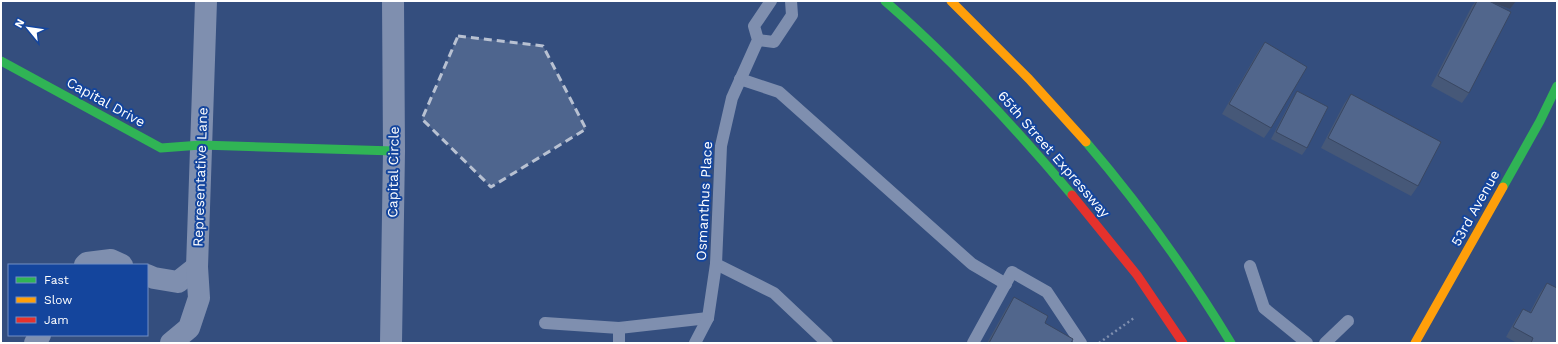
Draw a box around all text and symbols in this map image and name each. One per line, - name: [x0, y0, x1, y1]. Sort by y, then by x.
- north arrow: [8, 8, 48, 48]
- text: N: [12, 17, 27, 30]
- street label: Capital Drive: [64, 74, 148, 130]
- street label: 65th Street Expressway: [995, 88, 1114, 221]
- street label: Representative Lane: [190, 107, 210, 247]
- street label: Capital Circle: [384, 126, 402, 218]
- street label: Osmanthus Place: [693, 141, 715, 261]
- street label: 53rd Avenue: [1448, 167, 1502, 249]
- legend: [8, 264, 148, 336]
- text: Fast: [44, 273, 69, 287]
- text: Slow: [44, 293, 72, 307]
- text: Jam: [44, 313, 69, 327]

